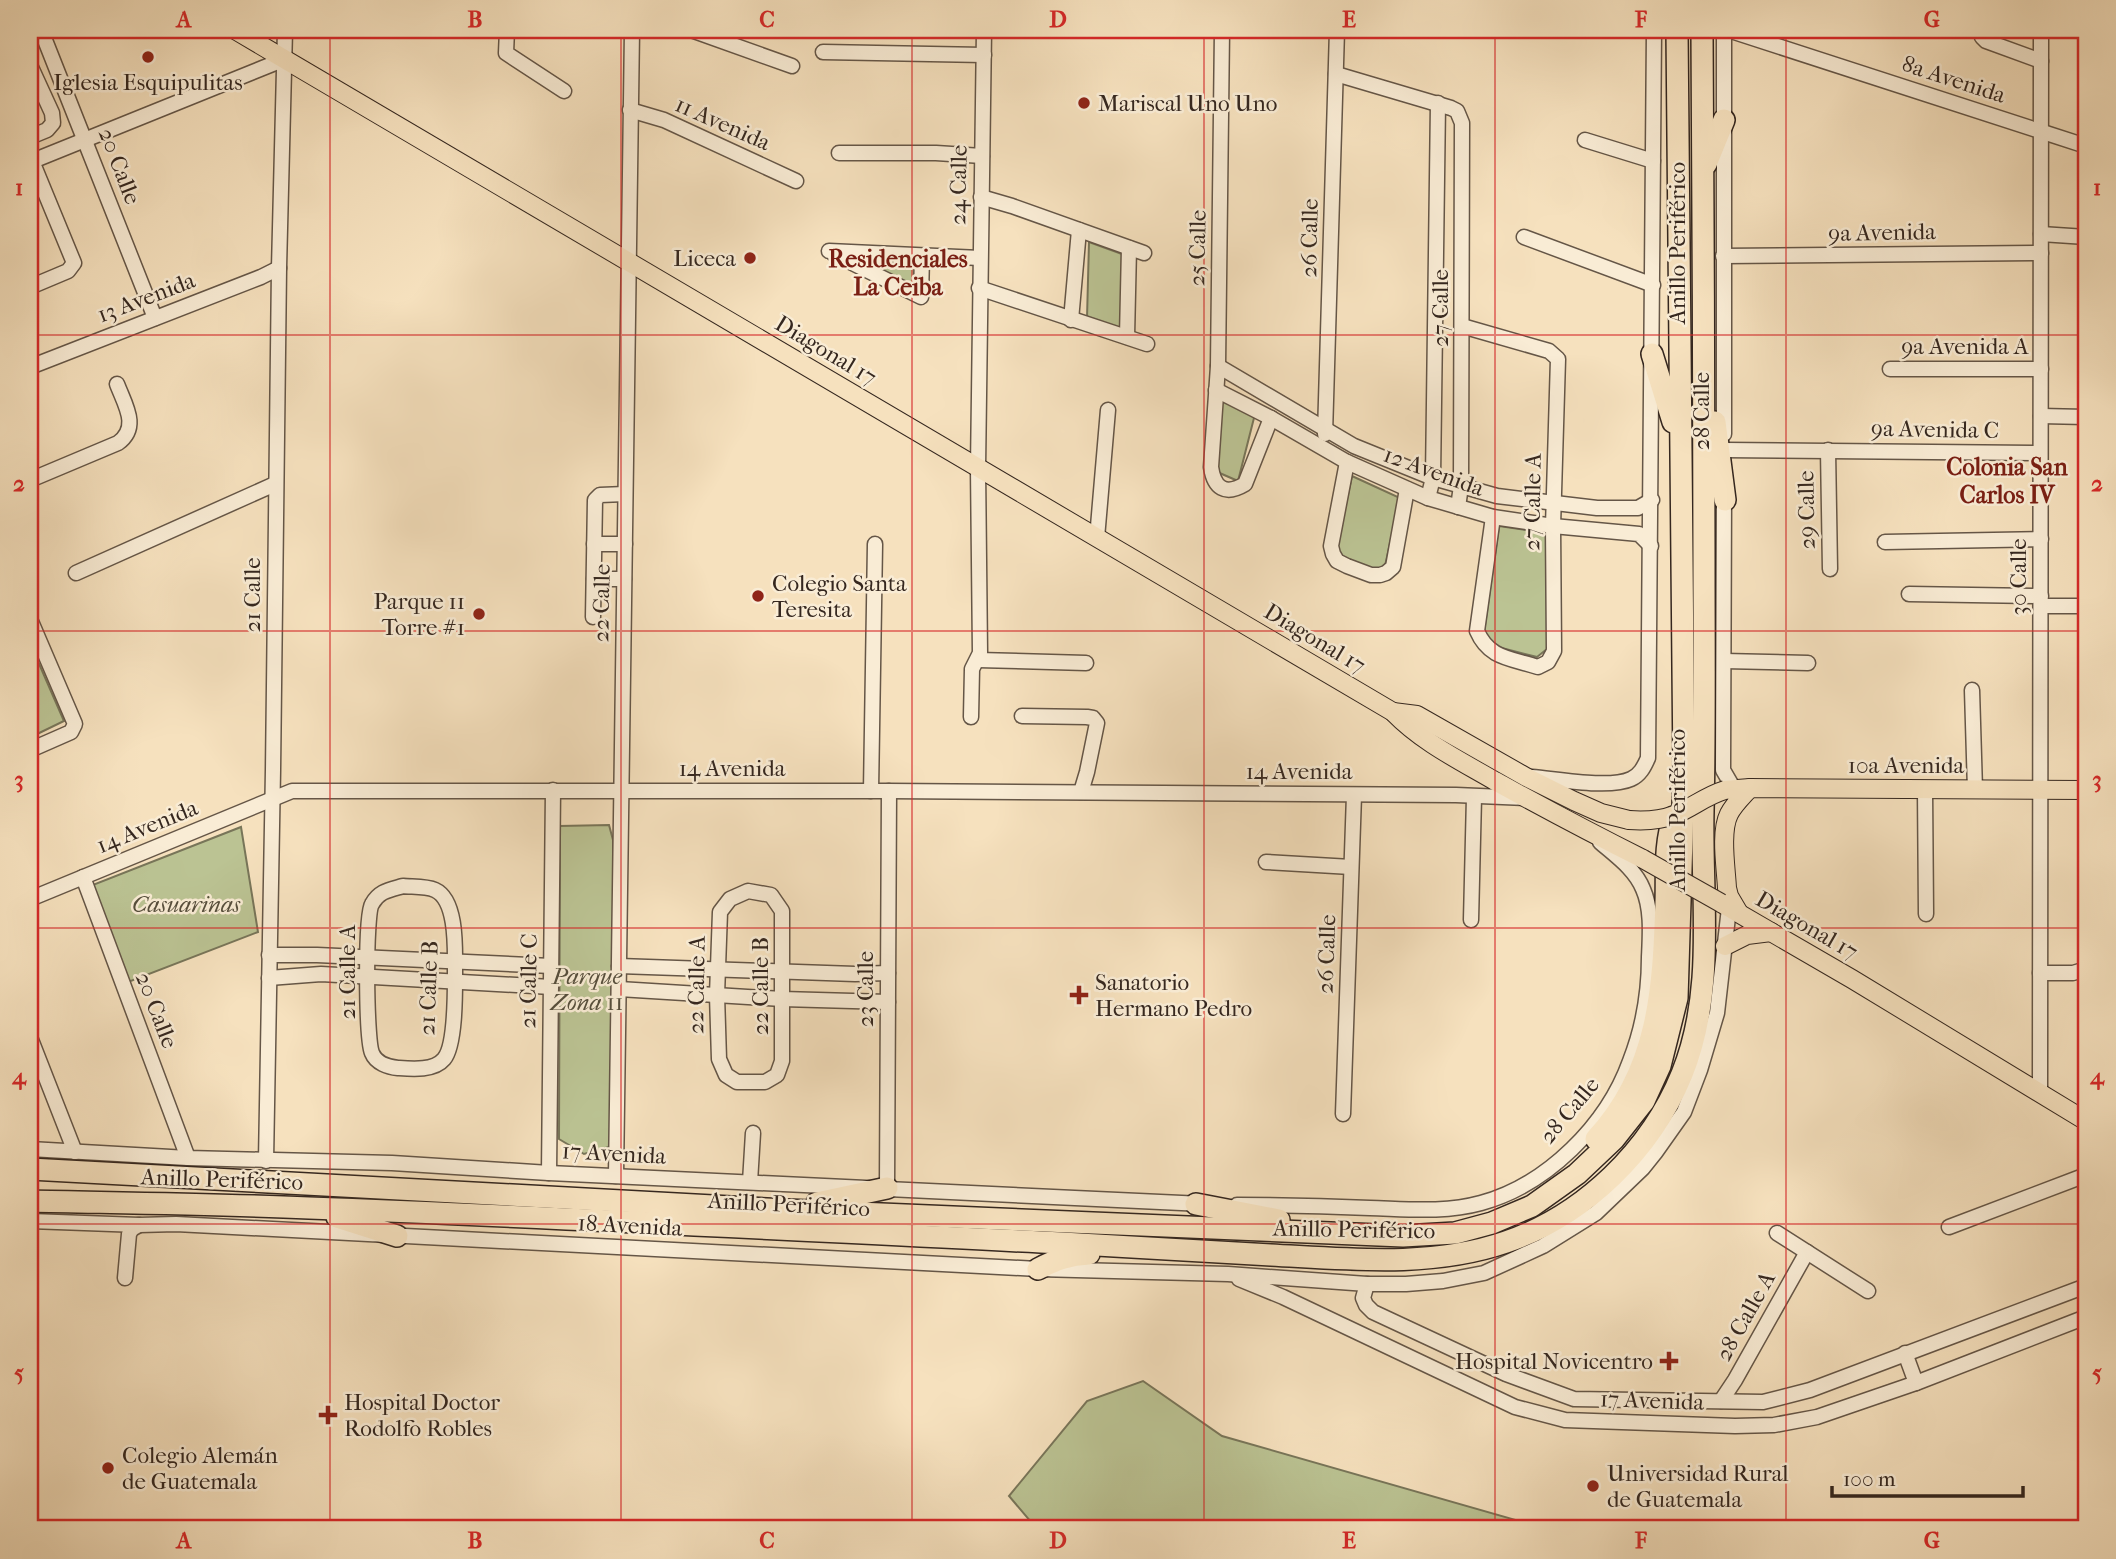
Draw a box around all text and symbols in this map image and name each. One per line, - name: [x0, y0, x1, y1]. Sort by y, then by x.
- text: A: [175, 6, 193, 33]
- text: B: [468, 6, 483, 33]
- text: C: [759, 6, 775, 33]
- text: D: [1049, 6, 1067, 33]
- text: E: [1342, 6, 1356, 33]
- text: F: [1634, 6, 1648, 33]
- text: G: [1924, 6, 1940, 33]
- marker: Iglesia Esquipulitas: [140, 49, 156, 65]
- street label: 8a Avenida: [1899, 50, 2009, 109]
- place label: Iglesia Esquipulitas: [53, 69, 243, 96]
- place label: Mariscal Uno Uno: [1098, 90, 1277, 117]
- street label: 11 Avenida: [671, 91, 775, 157]
- marker: Mariscal Uno Uno: [1076, 95, 1092, 111]
- street label: 20 Calle: [93, 124, 146, 208]
- street label: 24 Calle: [944, 145, 973, 225]
- street label: Anillo Periférico: [1664, 162, 1691, 325]
- text: 1: [15, 174, 23, 201]
- text: 1: [2093, 174, 2101, 201]
- street label: 26 Calle: [1295, 198, 1324, 278]
- street label: 25 Calle: [1183, 209, 1212, 287]
- street label: 9a Avenida: [1828, 218, 1936, 247]
- place label: Liceca: [673, 245, 736, 272]
- district label: Residenciales La Ceiba: [828, 245, 968, 301]
- marker: Liceca: [742, 250, 758, 266]
- street label: 13 Avenida: [93, 266, 199, 328]
- street label: 27 Calle: [1427, 269, 1454, 347]
- street label: Diagonal 17: [770, 310, 881, 391]
- street label: 9a Avenida A: [1901, 333, 2030, 360]
- street label: 28 Calle: [1688, 372, 1715, 450]
- street label: 9a Avenida C: [1871, 415, 1999, 444]
- street label: 12 Avenida: [1380, 441, 1488, 502]
- street label: 27 Calle A: [1518, 452, 1547, 551]
- district label: Colonia San Carlos IV: [1946, 453, 2069, 509]
- text: 2: [13, 470, 25, 497]
- street label: 29 Calle: [1792, 470, 1821, 550]
- text: 2: [2091, 470, 2103, 497]
- street label: 30 Calle: [2005, 538, 2032, 616]
- street label: 21 Calle: [239, 557, 266, 633]
- street label: 22 Calle: [587, 563, 616, 643]
- place label: Colegio Santa Teresita: [772, 570, 907, 623]
- place label: Parque 11 Torre #1: [373, 588, 465, 641]
- marker: Colegio Santa Teresita: [750, 588, 766, 604]
- street label: Diagonal 17: [1259, 598, 1370, 679]
- marker: Parque 11 Torre #1: [471, 606, 487, 622]
- street label: Anillo Periférico: [1664, 729, 1691, 892]
- street label: 10a Avenida: [1848, 752, 1965, 779]
- street label: 14 Avenida: [679, 755, 786, 782]
- street label: 14 Avenida: [1246, 758, 1353, 785]
- text: 3: [14, 766, 24, 793]
- text: 3: [2092, 766, 2102, 793]
- street label: 14 Avenida: [93, 794, 202, 859]
- street label: Diagonal 17: [1751, 885, 1863, 965]
- park label: Casuarinas: [132, 891, 241, 918]
- street label: 26 Calle: [1312, 914, 1341, 994]
- street label: 21 Calle A: [334, 923, 361, 1019]
- street label: 21 Calle C: [514, 933, 543, 1029]
- street label: 22 Calle A: [682, 934, 711, 1034]
- street label: 22 Calle B: [747, 937, 774, 1035]
- street label: 21 Calle B: [413, 940, 444, 1036]
- street label: 23 Calle: [852, 951, 879, 1027]
- park label: Parque Zona 11: [549, 963, 623, 1016]
- street label: 20 Calle: [130, 968, 183, 1052]
- place label: Sanatorio Hermano Pedro: [1095, 969, 1252, 1022]
- marker: Sanatorio Hermano Pedro: [1069, 985, 1089, 1005]
- text: 4: [11, 1063, 27, 1090]
- text: 4: [2089, 1063, 2105, 1090]
- street label: 28 Calle: [1534, 1072, 1605, 1149]
- street label: 17 Avenida: [561, 1137, 667, 1170]
- street label: Anillo Periférico: [139, 1163, 304, 1196]
- street label: Anillo Periférico: [706, 1187, 871, 1222]
- street label: 18 Avenida: [577, 1209, 683, 1242]
- street label: Anillo Periférico: [1272, 1215, 1435, 1244]
- street label: 28 Calle A: [1710, 1266, 1782, 1366]
- place label: Hospital Novicentro: [1455, 1348, 1653, 1375]
- marker: Hospital Novicentro: [1659, 1351, 1679, 1371]
- text: 5: [14, 1359, 24, 1386]
- text: 5: [2092, 1359, 2102, 1386]
- street label: 17 Avenida: [1599, 1385, 1705, 1416]
- place label: Hospital Doctor Rodolfo Robles: [344, 1389, 500, 1442]
- marker: Hospital Doctor Rodolfo Robles: [318, 1405, 338, 1425]
- place label: Colegio Alemán de Guatemala: [122, 1442, 278, 1495]
- scale bar: [1832, 1454, 2023, 1498]
- marker: Colegio Alemán de Guatemala: [100, 1460, 116, 1476]
- place label: Universidad Rural de Guatemala: [1607, 1460, 1789, 1513]
- text: 100 m: [1843, 1467, 1896, 1491]
- marker: Universidad Rural de Guatemala: [1585, 1478, 1601, 1494]
- text: A: [175, 1527, 193, 1554]
- text: B: [468, 1527, 483, 1554]
- text: C: [759, 1527, 775, 1554]
- text: D: [1049, 1527, 1067, 1554]
- text: E: [1342, 1527, 1356, 1554]
- text: F: [1634, 1527, 1648, 1554]
- text: G: [1924, 1527, 1940, 1554]

